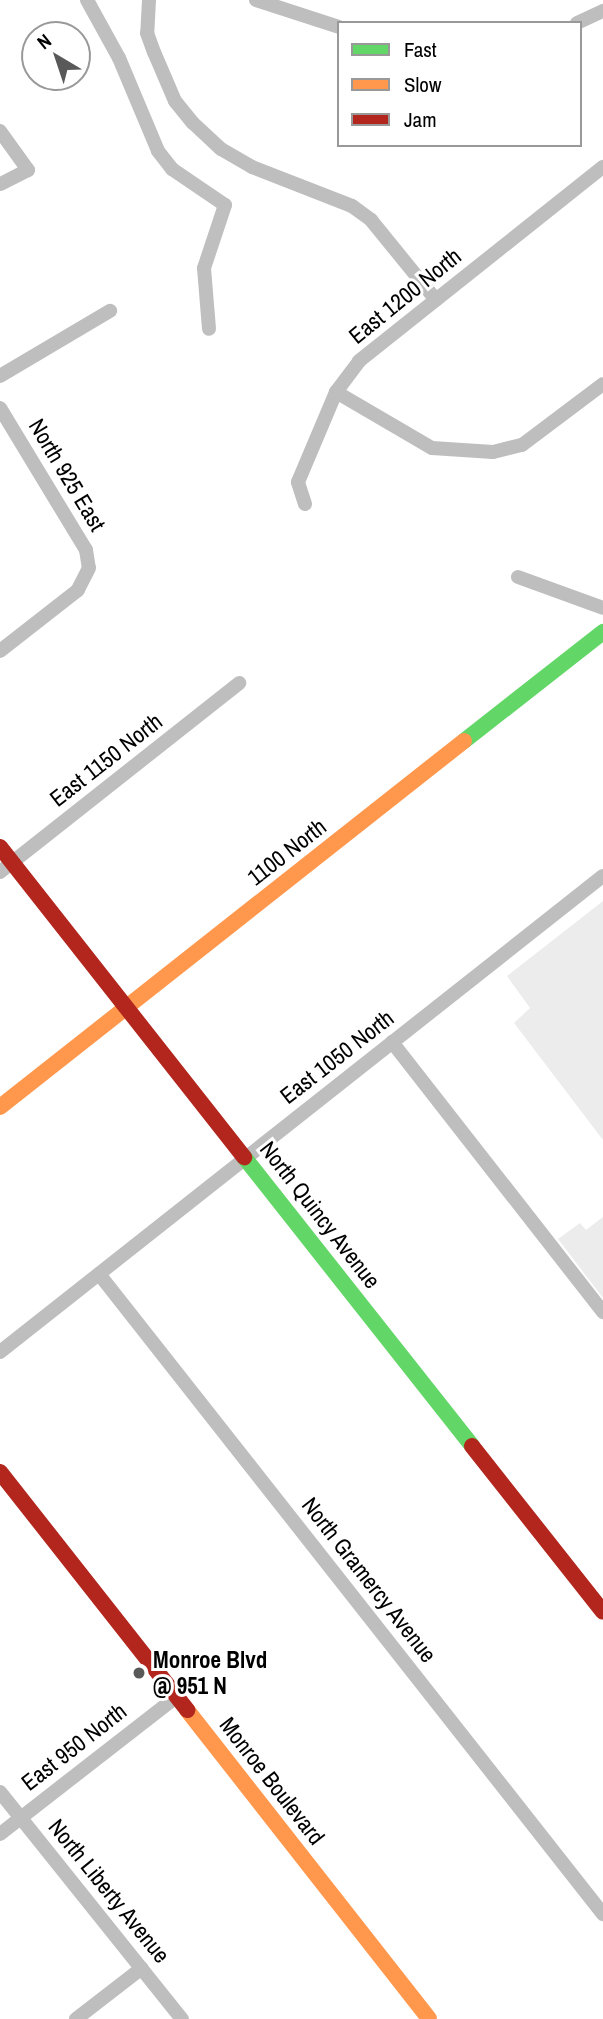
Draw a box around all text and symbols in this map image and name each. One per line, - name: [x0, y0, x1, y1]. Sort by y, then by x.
- north arrow: [21, 21, 91, 91]
- legend: [337, 21, 582, 147]
- text: N: [31, 28, 57, 55]
- text: Fast: [404, 35, 437, 64]
- text: Slow: [404, 70, 441, 99]
- text: Jam: [404, 105, 437, 134]
- street label: East 1200 North: [343, 242, 467, 350]
- street label: North 925 East: [23, 414, 111, 536]
- street label: East 1150 North: [44, 708, 168, 812]
- street label: 1100 North: [242, 813, 332, 891]
- street label: East 1050 North: [275, 1004, 399, 1110]
- street label: North Quincy Avenue: [254, 1136, 386, 1294]
- street label: North Gramercy Avenue: [296, 1492, 442, 1668]
- place label: Monroe Blvd @ 951 N: [153, 1646, 267, 1700]
- marker: Monroe Blvd @ 951 N: [131, 1665, 147, 1681]
- street label: East 950 North: [16, 1697, 132, 1797]
- street label: Monroe Boulevard: [214, 1712, 330, 1850]
- street label: North Liberty Avenue: [42, 1813, 176, 1969]

